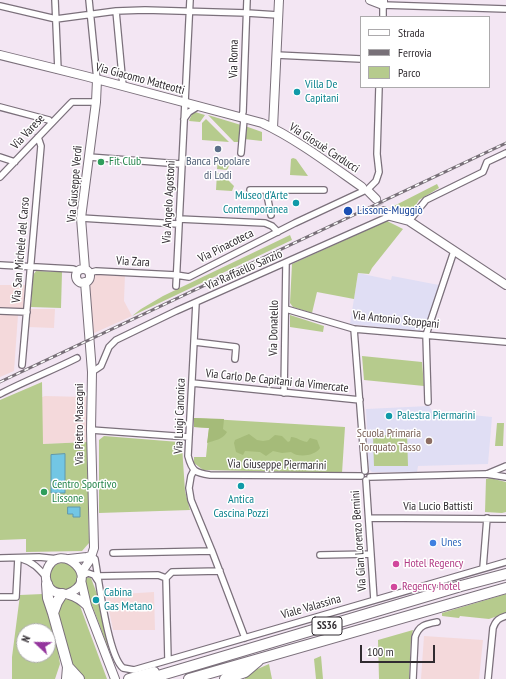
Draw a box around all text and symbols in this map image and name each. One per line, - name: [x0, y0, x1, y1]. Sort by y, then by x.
- legend: [360, 16, 490, 88]
- text: Strada: [398, 25, 425, 40]
- street label: Via Roma: [226, 40, 242, 78]
- text: Ferrovia: [398, 45, 432, 60]
- street label: Via Giacomo Matteotti: [94, 60, 186, 98]
- text: Parco: [398, 65, 420, 80]
- place label: Villa De Capitani: [305, 78, 339, 106]
- marker: Villa De Capitani: [292, 87, 302, 97]
- street label: Via Varese: [8, 112, 48, 152]
- street label: Via Giosuè Carducci: [286, 120, 362, 176]
- marker: Banca Popolare di Lodi: [213, 144, 223, 154]
- street label: Via Giuseppe Verdi: [64, 145, 86, 223]
- place label: Fit Club: [109, 155, 141, 169]
- place label: Banca Popolare di Lodi: [186, 155, 250, 183]
- marker: Fit Club: [96, 157, 106, 167]
- street label: Via Angelo Agostoni: [160, 160, 178, 244]
- place label: Museo d'Arte Contemporanea: [223, 189, 288, 217]
- street label: Via San Michele del Carso: [9, 196, 33, 304]
- marker: Museo d'Arte Contemporanea: [291, 198, 301, 208]
- place label: Lissone-Muggiò: [357, 204, 423, 218]
- marker: Lissone-Muggiò: [342, 205, 354, 217]
- street label: Via Pinacoteca: [196, 226, 256, 266]
- street label: Via Raffaello Sanzio: [203, 247, 285, 293]
- street label: Via Zara: [116, 254, 150, 270]
- street label: Via Donatello: [266, 300, 282, 356]
- street label: Via Antonio Stoppani: [352, 308, 440, 332]
- street label: Via Carlo De Capitani da Vimercate: [205, 366, 349, 396]
- street label: Via Luigi Canonica: [171, 378, 189, 454]
- street label: Via Pietro Mascagni: [73, 383, 87, 465]
- place label: Palestra Piermarini: [397, 409, 475, 423]
- marker: Palestra Piermarini: [384, 411, 394, 421]
- place label: Scuola Primaria Torquato Tasso: [357, 427, 421, 455]
- marker: Scuola Primaria Torquato Tasso: [424, 436, 434, 446]
- street label: Via Giuseppe Piermarini: [227, 457, 327, 473]
- place label: Centro Sportivo Lissone: [52, 478, 117, 506]
- marker: Antica Cascina Pozzi: [236, 481, 246, 491]
- marker: Centro Sportivo Lissone: [39, 487, 49, 497]
- street label: Via Gian Lorenzo Bernini: [348, 490, 370, 592]
- place label: Antica Cascina Pozzi: [213, 493, 269, 521]
- street label: Via Lucio Battisti: [403, 500, 473, 514]
- place label: Unes: [441, 536, 462, 550]
- marker: Unes: [428, 538, 438, 548]
- place label: Hotel Regency: [404, 557, 463, 571]
- marker: Hotel Regency: [391, 559, 401, 569]
- place label: Regency hotel: [402, 580, 460, 594]
- marker: Regency hotel: [389, 582, 399, 592]
- place label: Cabina Gas Metano: [104, 586, 152, 614]
- street label: Viale Valassina: [279, 592, 343, 622]
- marker: Cabina Gas Metano: [91, 595, 101, 605]
- road number: SS36: [312, 617, 342, 635]
- north arrow: [16, 623, 56, 663]
- text: N: [18, 634, 33, 644]
- scale bar: [362, 637, 437, 663]
- text: 100 m: [367, 644, 394, 659]

